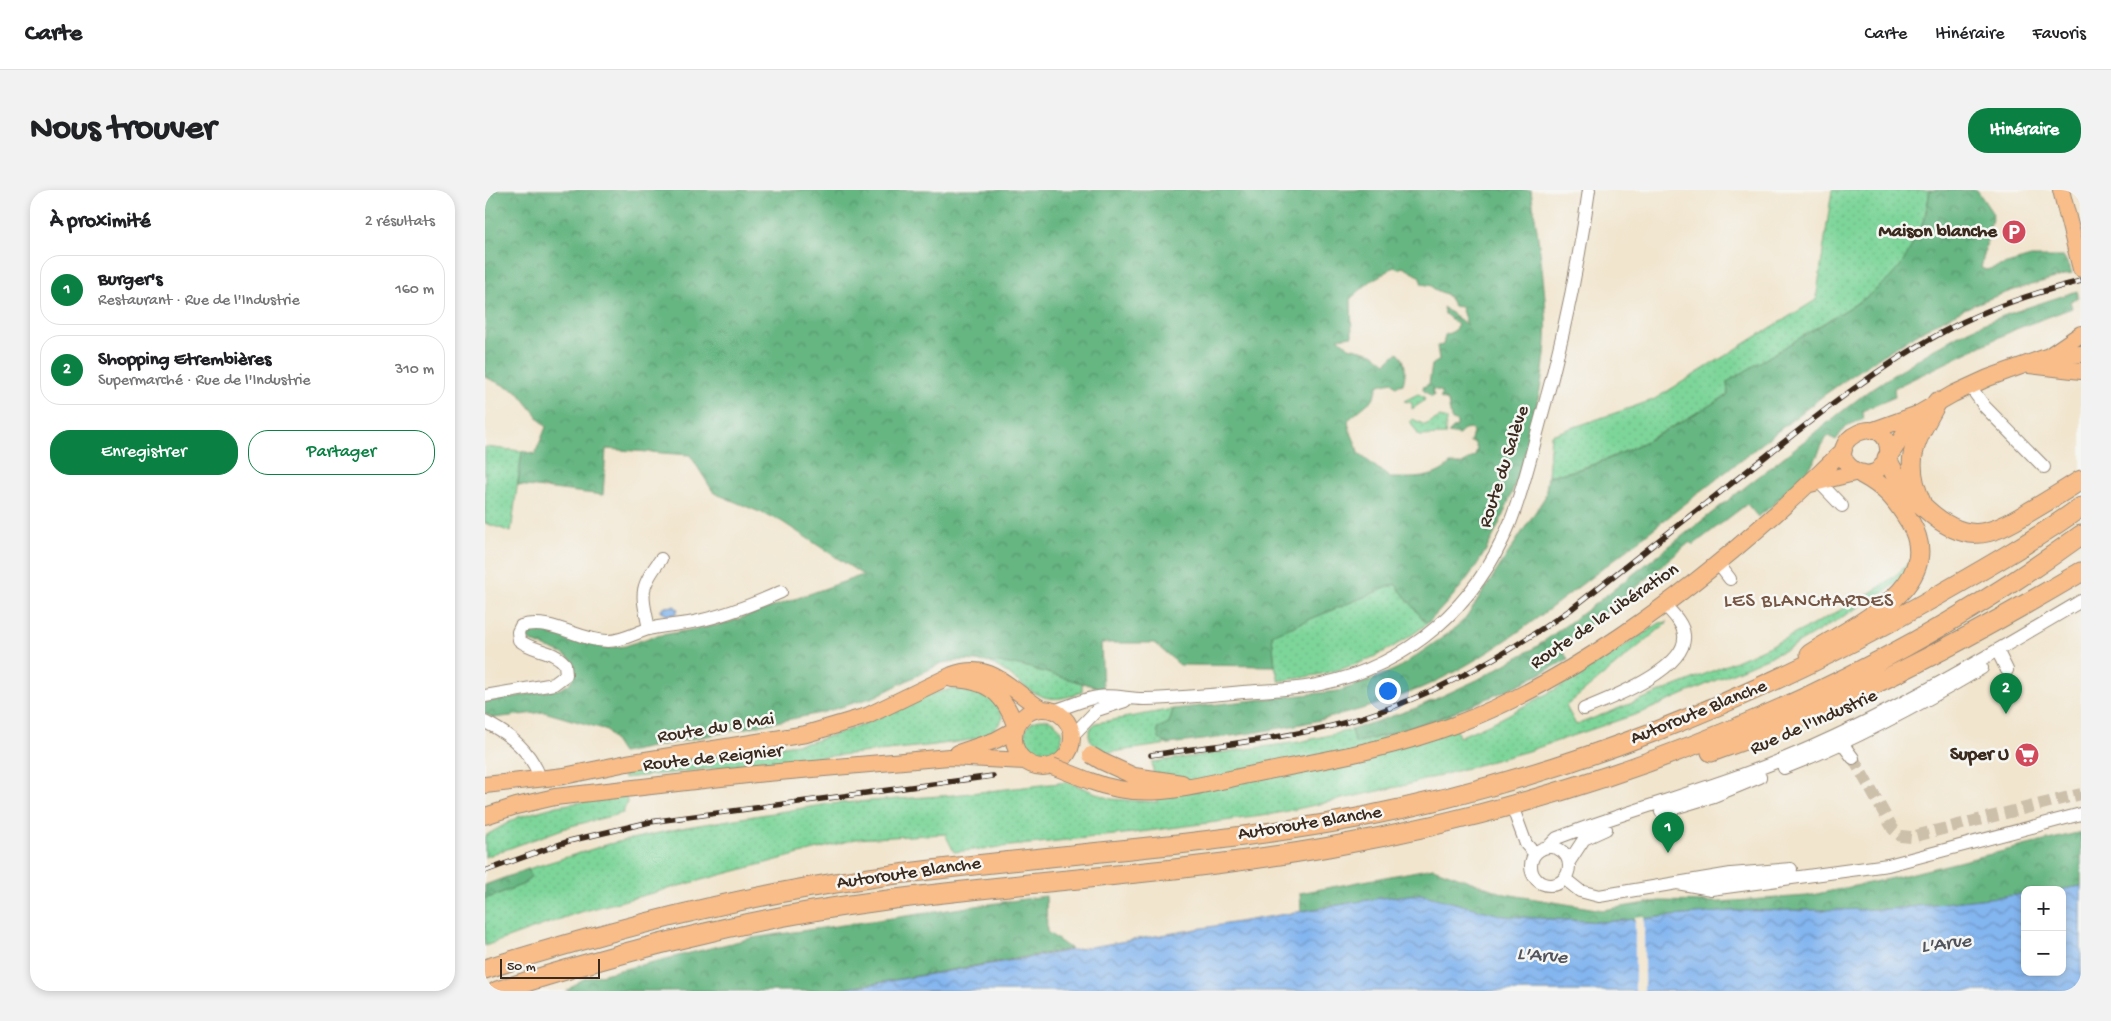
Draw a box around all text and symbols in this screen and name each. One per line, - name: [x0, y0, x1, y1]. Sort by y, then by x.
- text: Carte: [25, 20, 82, 49]
- text: Carte: [1864, 24, 1907, 45]
- text: Itinéraire: [1935, 24, 2005, 45]
- text: Favoris: [2033, 24, 2086, 45]
- button: Itinéraire: [1968, 108, 2081, 153]
- text: Nous trouver: [30, 110, 216, 151]
- text: À proximité: [50, 210, 151, 235]
- text: 2 résultats: [365, 213, 435, 232]
- parking icon: Maison blanche: [2001, 219, 2027, 245]
- place label: Maison blanche: [1879, 221, 1998, 244]
- text: Burger's: [98, 269, 163, 292]
- text: 1: [64, 281, 70, 300]
- text: 160 m: [395, 281, 434, 300]
- text: Restaurant · Rue de l'Industrie: [98, 292, 300, 311]
- text: Shopping Etrembières: [98, 349, 271, 372]
- text: 2: [63, 361, 71, 380]
- text: 310 m: [395, 361, 434, 380]
- text: Supermarché · Rue de l'Industrie: [98, 372, 311, 391]
- street label: Route du Salève: [1474, 403, 1536, 531]
- button: Enregistrer: [50, 430, 238, 475]
- button: Partager: [248, 430, 435, 475]
- street label: Route de la Libération: [1526, 559, 1684, 675]
- district label: LES BLANCHARDES: [1724, 591, 1894, 614]
- pin: 2: [1990, 673, 2022, 714]
- street label: Autoroute Blanche: [1627, 675, 1771, 751]
- your location: [1375, 678, 1401, 704]
- street label: Rue de l'Industrie: [1747, 685, 1881, 761]
- street label: Route du 8 Mai: [656, 708, 776, 750]
- street label: Route de Reignier: [642, 740, 786, 778]
- supermarket icon: Super U: [2014, 742, 2040, 768]
- place label: Super U: [1950, 744, 2009, 767]
- street label: Autoroute Blanche: [1236, 801, 1384, 847]
- pin: 1: [1652, 812, 1684, 853]
- street label: Autoroute Blanche: [835, 852, 983, 895]
- map controls: [2021, 886, 2066, 976]
- button: +: [2021, 886, 2066, 931]
- water label: L'Arve: [1920, 930, 1973, 959]
- button: −: [2021, 931, 2066, 976]
- water label: L'Arve: [1516, 943, 1569, 971]
- scale bar: [500, 956, 600, 979]
- text: 50 m: [507, 959, 536, 976]

